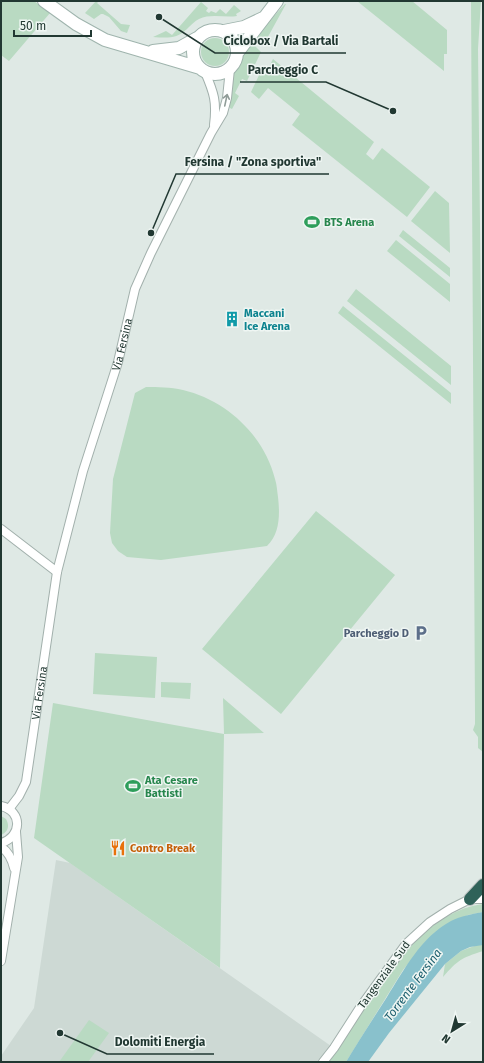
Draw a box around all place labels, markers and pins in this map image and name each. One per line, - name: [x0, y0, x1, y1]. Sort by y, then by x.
- callout: Ciclobox / Via Bartali: [215, 29, 346, 53]
- callout: Parcheggio C: [240, 58, 326, 82]
- callout: Fersina / "Zona sportiva": [176, 150, 329, 174]
- sports icon: BTS Arena: [303, 213, 321, 231]
- place label: BTS Arena: [324, 216, 374, 229]
- place label: Maccani Ice Arena: [244, 307, 290, 333]
- building icon: Maccani Ice Arena: [223, 310, 241, 328]
- parking icon: Parcheggio D: [412, 624, 430, 642]
- place label: Parcheggio D: [344, 627, 409, 640]
- place label: Ata Cesare Battisti: [144, 774, 198, 800]
- sports icon: Ata Cesare Battisti: [124, 777, 142, 795]
- restaurant icon: Contro Break: [109, 839, 127, 857]
- place label: Contro Break: [130, 842, 196, 855]
- callout: Dolomiti Energia: [107, 1030, 214, 1054]

